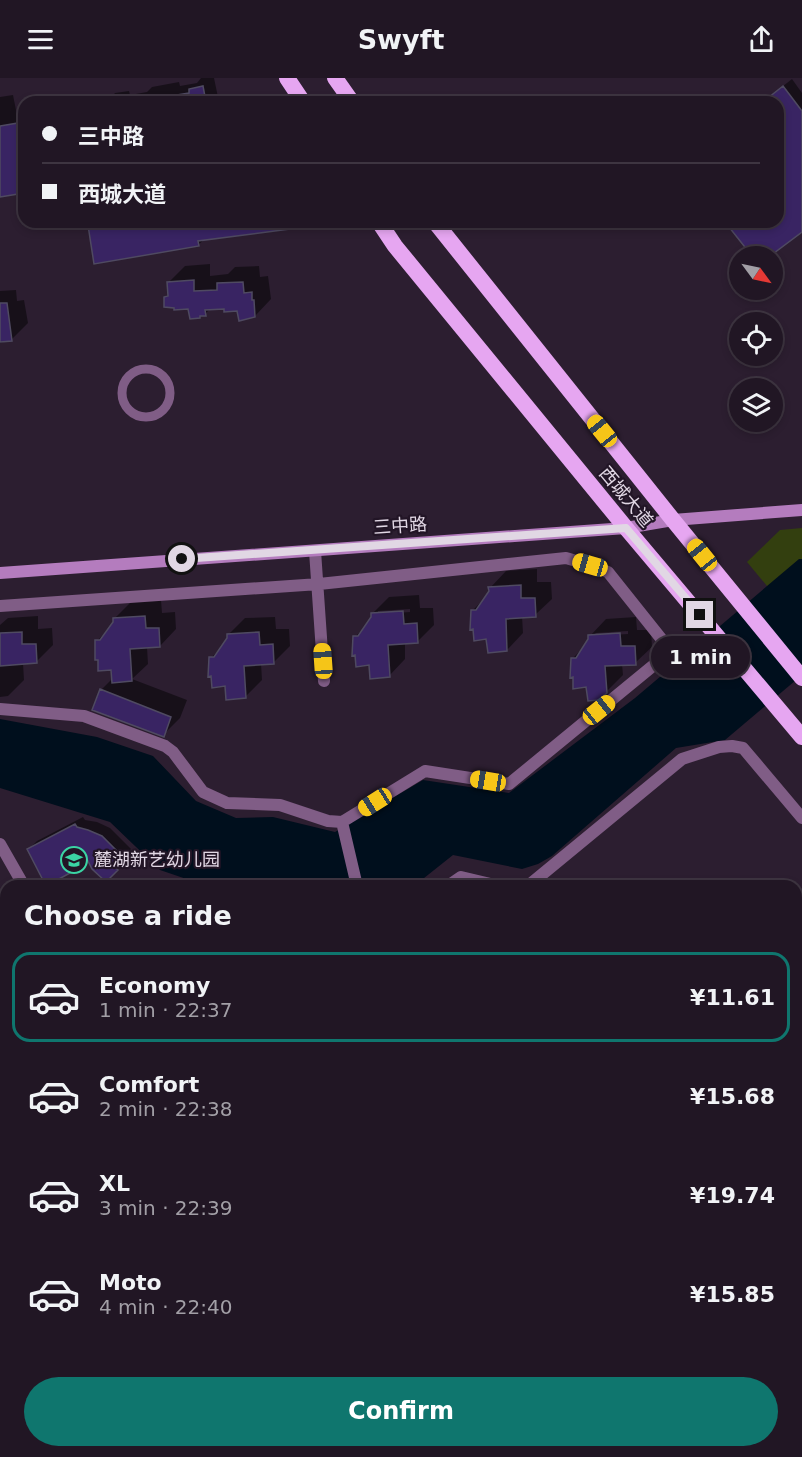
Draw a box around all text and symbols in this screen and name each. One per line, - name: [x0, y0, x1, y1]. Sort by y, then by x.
- icon: menu: [24, 23, 57, 56]
- icon: share: [745, 23, 778, 56]
- text: Swyft: [358, 24, 444, 55]
- text: 三中路: [78, 124, 144, 149]
- text: 西城大道: [78, 182, 166, 207]
- north arrow: [729, 246, 783, 300]
- map controls: [729, 246, 783, 432]
- button: locate: [729, 312, 783, 366]
- button: layers: [729, 378, 783, 432]
- car: [584, 411, 620, 451]
- street label: 西城大道: [595, 462, 658, 531]
- street label: 三中路: [372, 513, 428, 538]
- car: [684, 535, 720, 575]
- route start: [168, 545, 195, 572]
- car: [570, 551, 610, 579]
- route end: [686, 601, 713, 628]
- callout: 1 min: [650, 636, 750, 678]
- car: [313, 642, 333, 680]
- text: 1 min: [669, 645, 732, 669]
- car: [579, 692, 619, 728]
- car: [469, 769, 507, 793]
- car: [355, 785, 395, 819]
- school or university icon: 麓湖新艺幼儿园: [59, 845, 89, 875]
- place label: 麓湖新艺幼儿园: [94, 849, 220, 870]
- text: Choose a ride: [24, 900, 232, 931]
- icon: car: [27, 970, 81, 1024]
- text: Economy: [99, 973, 210, 998]
- text: ¥11.61: [690, 985, 775, 1010]
- text: 1 min · 22:37: [99, 998, 233, 1022]
- icon: car: [27, 1069, 81, 1123]
- text: Comfort: [99, 1072, 199, 1097]
- text: ¥15.68: [690, 1084, 775, 1109]
- text: 2 min · 22:38: [99, 1097, 233, 1121]
- icon: car: [27, 1168, 81, 1222]
- text: XL: [99, 1171, 130, 1196]
- text: ¥19.74: [690, 1183, 775, 1208]
- text: 3 min · 22:39: [99, 1196, 233, 1220]
- icon: car: [27, 1267, 81, 1321]
- text: Moto: [99, 1270, 162, 1295]
- text: ¥15.85: [690, 1282, 775, 1307]
- text: 4 min · 22:40: [99, 1295, 233, 1319]
- button: Confirm: [24, 1377, 778, 1446]

